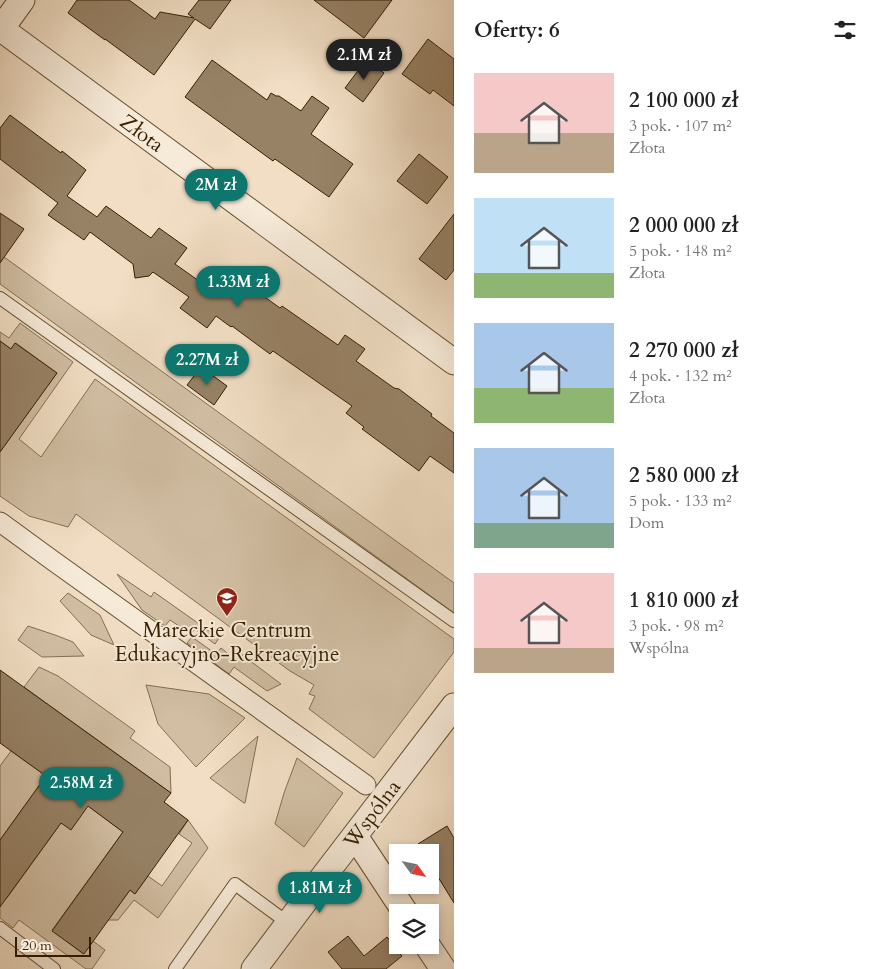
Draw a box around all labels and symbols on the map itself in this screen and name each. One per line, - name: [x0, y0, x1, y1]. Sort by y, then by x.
- pin: 2.1M zł: [318, 38, 410, 81]
- street label: Złota: [114, 108, 170, 159]
- pin: 2M zł: [181, 168, 251, 211]
- pin: 1.33M zł: [186, 266, 290, 308]
- pin: 2.27M zł: [155, 344, 259, 386]
- school or university icon: Mareckie Centrum Edukacyjno-Rekreacyjne: [215, 586, 239, 617]
- place label: Mareckie Centrum Edukacyjno-Rekreacyjne: [115, 616, 339, 669]
- pin: 2.58M zł: [29, 766, 133, 809]
- street label: Wspólna: [336, 774, 408, 855]
- north arrow: [389, 844, 439, 894]
- pin: 1.81M zł: [268, 872, 372, 914]
- scale bar: [15, 934, 91, 957]

